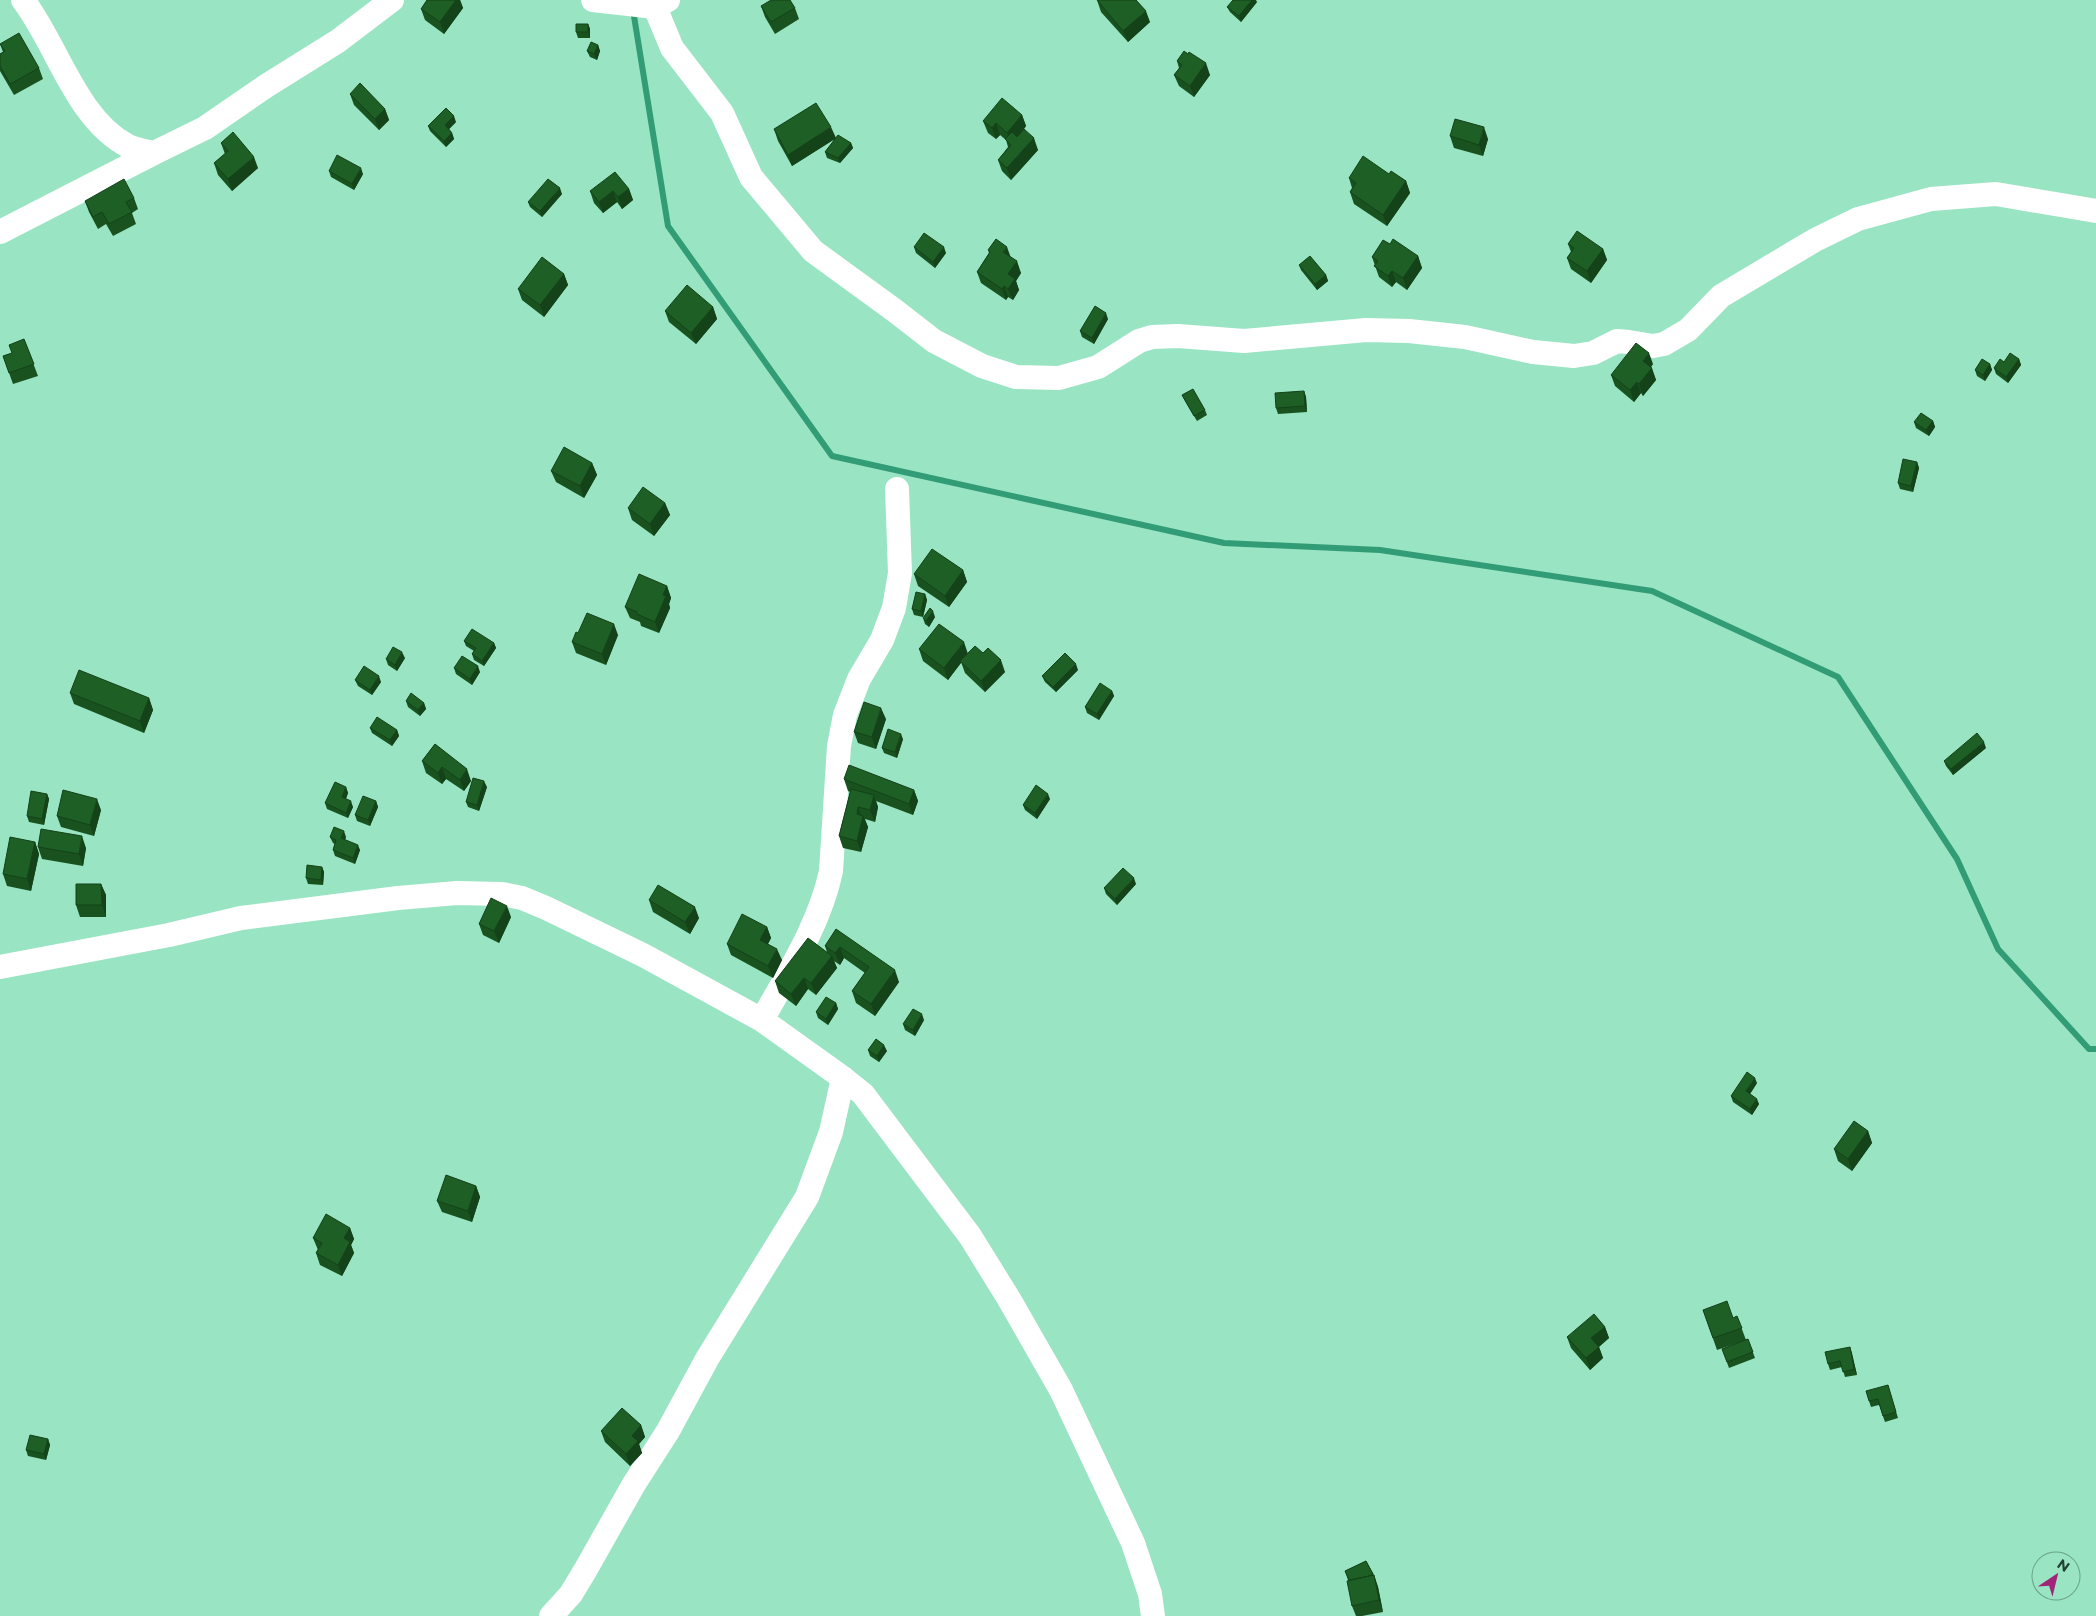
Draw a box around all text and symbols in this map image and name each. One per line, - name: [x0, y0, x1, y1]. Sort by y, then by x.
- north arrow: [2031, 1551, 2081, 1601]
- text: N: [2054, 1555, 2073, 1576]

